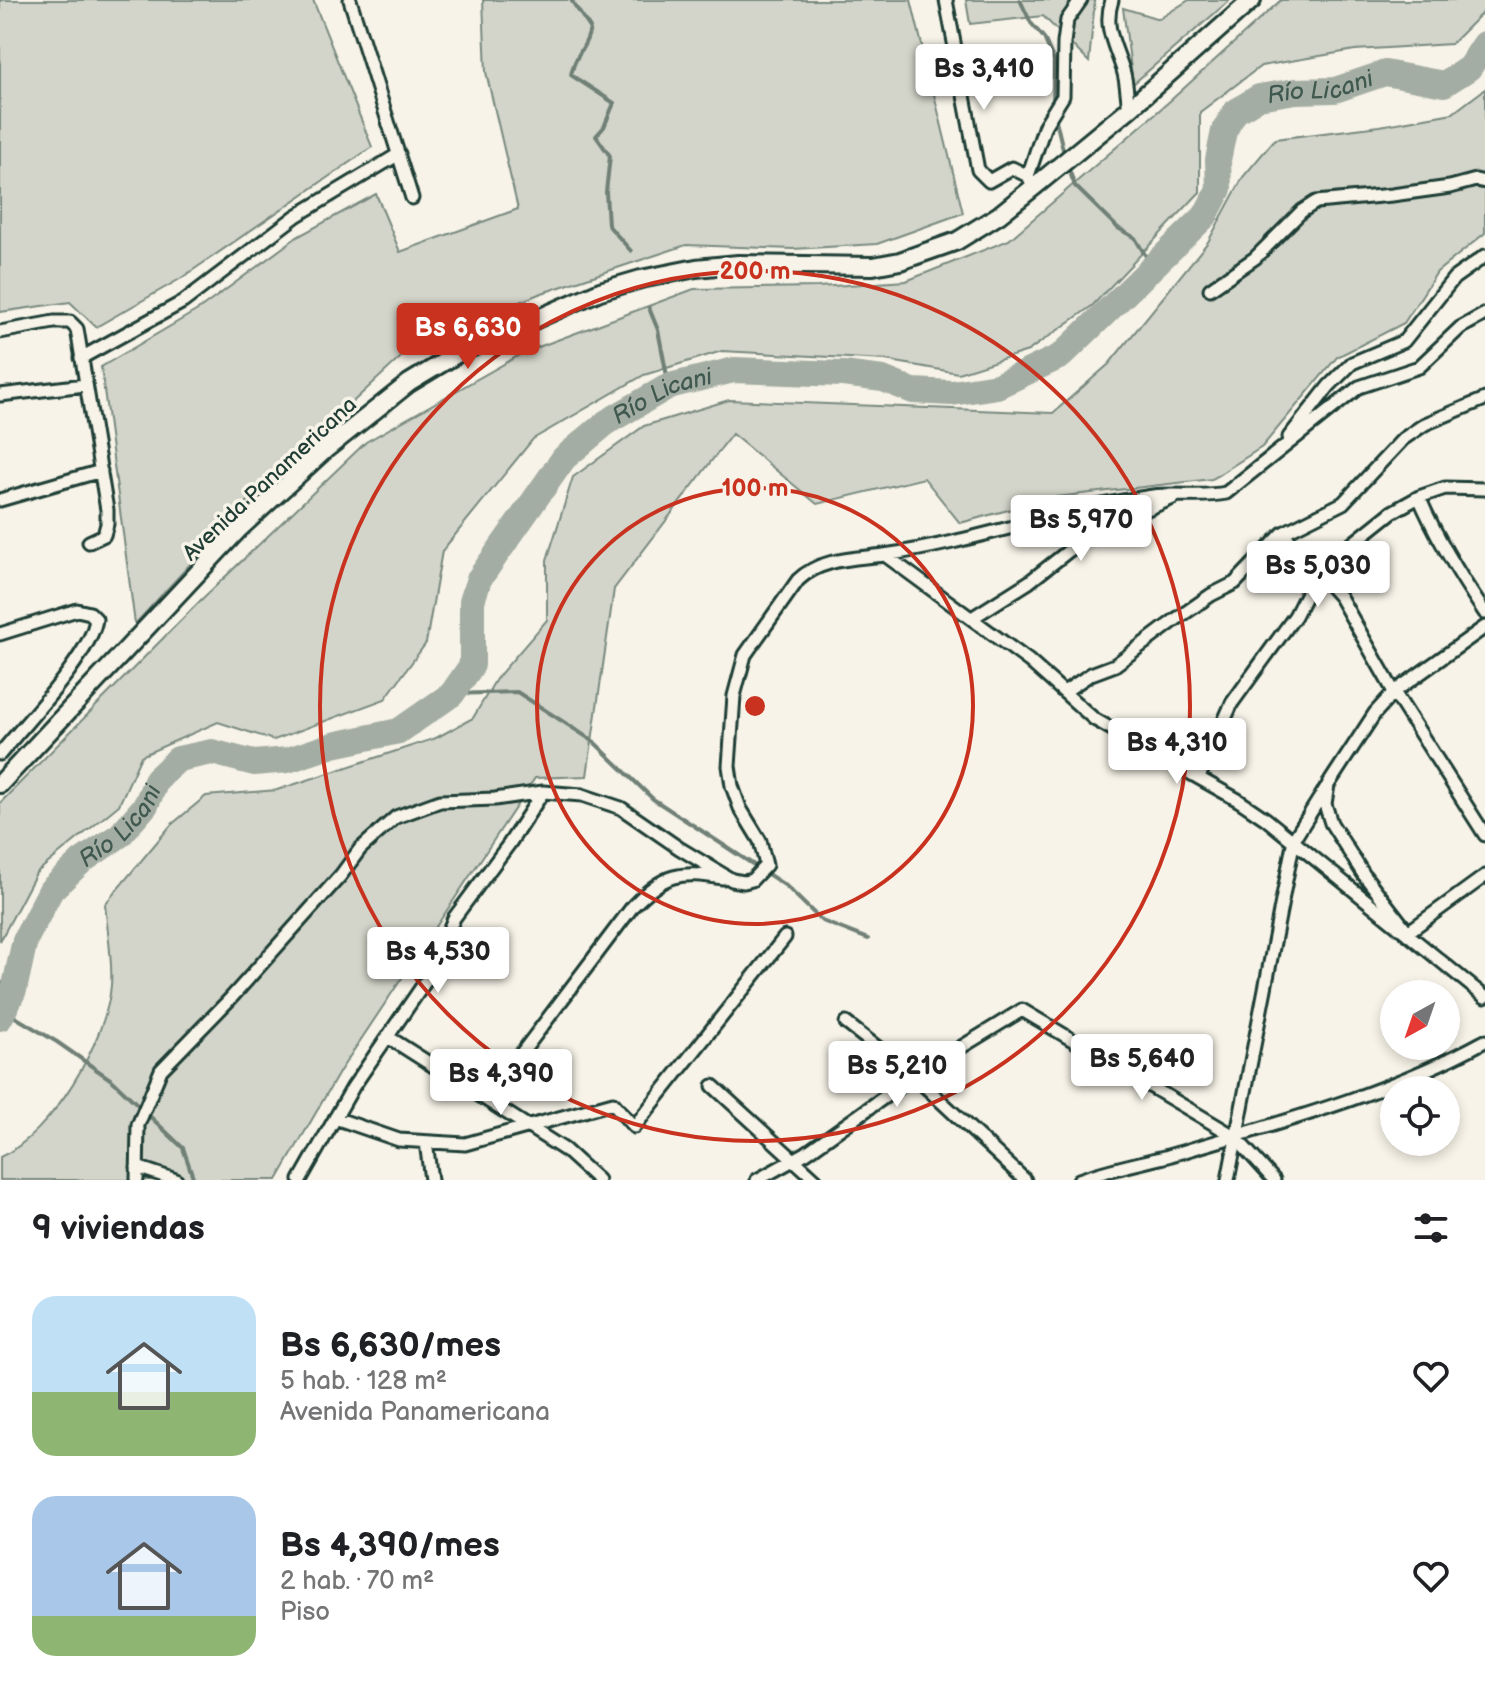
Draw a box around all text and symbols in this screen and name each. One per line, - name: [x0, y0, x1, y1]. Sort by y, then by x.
- pin: Bs 3,410: [901, 44, 1067, 112]
- text: Bs 3,410: [933, 54, 1035, 85]
- water label: Río Licani: [1265, 64, 1378, 110]
- text: 200 m: [720, 257, 790, 286]
- pin: Bs 6,630: [385, 303, 551, 371]
- text: Bs 6,630: [415, 313, 521, 344]
- water label: Río Licani: [607, 362, 716, 431]
- street label: Avenida Panamericana: [177, 391, 363, 567]
- text: 100 m: [722, 474, 788, 503]
- pin: Bs 5,970: [998, 495, 1164, 563]
- text: Bs 5,970: [1029, 505, 1133, 536]
- pin: Bs 5,030: [1235, 541, 1401, 609]
- text: Bs 5,030: [1265, 551, 1371, 582]
- centre of rings: [741, 692, 769, 720]
- pin: Bs 4,310: [1094, 718, 1260, 786]
- text: Bs 4,310: [1126, 728, 1228, 759]
- water label: Río Licani: [73, 779, 168, 874]
- pin: Bs 4,530: [355, 927, 521, 995]
- text: Bs 4,530: [385, 937, 491, 968]
- north arrow: [1380, 980, 1460, 1060]
- map controls: [1380, 980, 1460, 1156]
- pin: Bs 5,640: [1059, 1034, 1225, 1102]
- pin: Bs 5,210: [814, 1041, 980, 1109]
- text: Bs 5,640: [1089, 1044, 1195, 1075]
- pin: Bs 4,390: [418, 1049, 584, 1117]
- text: Bs 5,210: [846, 1051, 948, 1082]
- text: Bs 4,390: [448, 1059, 554, 1090]
- button: locate: [1380, 1076, 1460, 1156]
- icon: filters: [1409, 1206, 1453, 1250]
- text: 9 viviendas: [32, 1208, 205, 1249]
- text: Bs 6,630/mes: [280, 1325, 501, 1366]
- icon: home: [96, 1328, 192, 1424]
- icon: heart: [1409, 1354, 1453, 1398]
- text: 5 hab. · 128 m²: [280, 1366, 447, 1397]
- text: Avenida Panamericana: [280, 1397, 550, 1428]
- text: Bs 4,390/mes: [280, 1525, 500, 1566]
- icon: home: [96, 1528, 192, 1624]
- icon: heart: [1409, 1554, 1453, 1598]
- text: 2 hab. · 70 m²: [280, 1566, 434, 1597]
- text: Piso: [280, 1597, 330, 1628]

